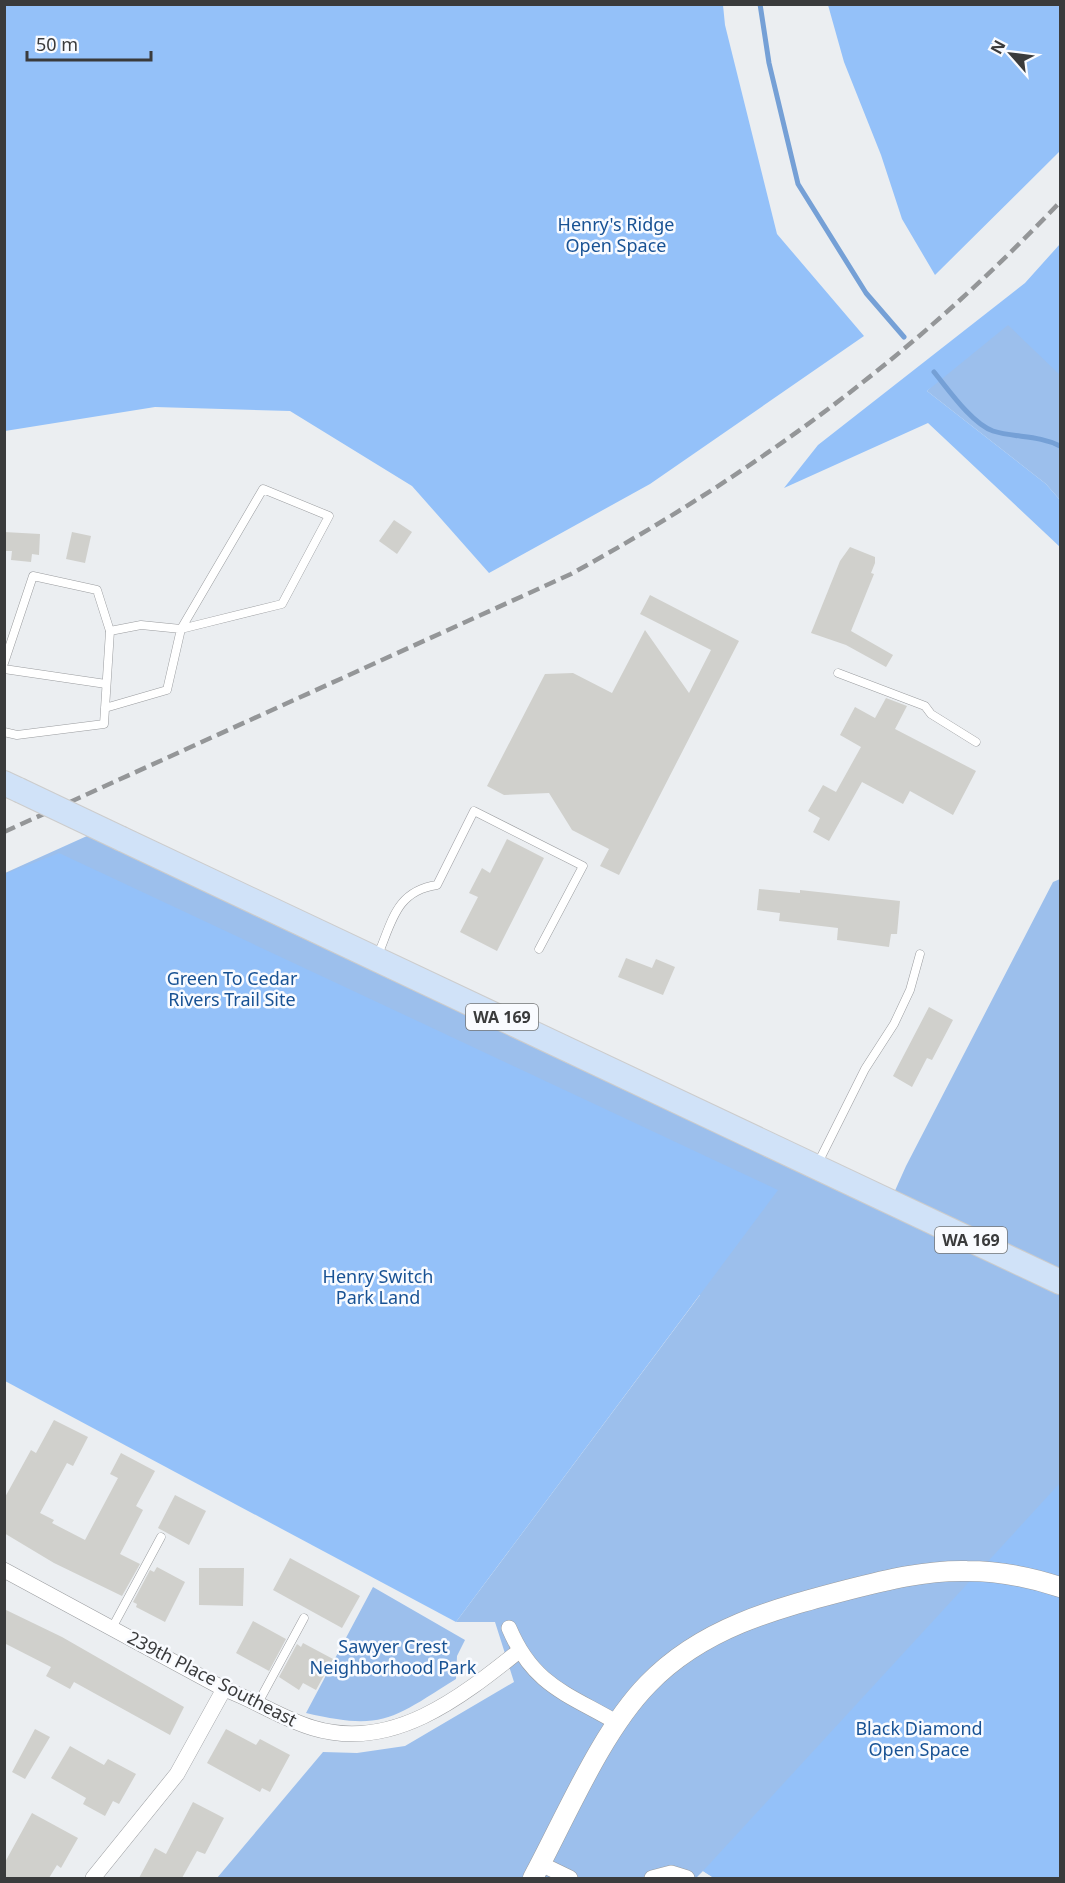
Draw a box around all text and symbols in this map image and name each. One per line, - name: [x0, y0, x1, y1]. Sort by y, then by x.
- scale bar: [27, 24, 152, 62]
- north arrow: [981, 24, 1041, 84]
- text: 50 m: [36, 32, 78, 56]
- text: N: [985, 36, 1011, 58]
- park label: Henry's Ridge Open Space: [558, 212, 674, 257]
- park label: Green To Cedar Rivers Trail Site: [167, 966, 298, 1011]
- road number: WA 169: [466, 1004, 538, 1030]
- road number: WA 169: [935, 1227, 1007, 1253]
- park label: Henry Switch Park Land: [323, 1264, 433, 1309]
- street label: 239th Place Southeast: [124, 1625, 302, 1732]
- park label: Sawyer Crest Neighborhood Park: [310, 1634, 477, 1679]
- park label: Black Diamond Open Space: [855, 1716, 983, 1761]

